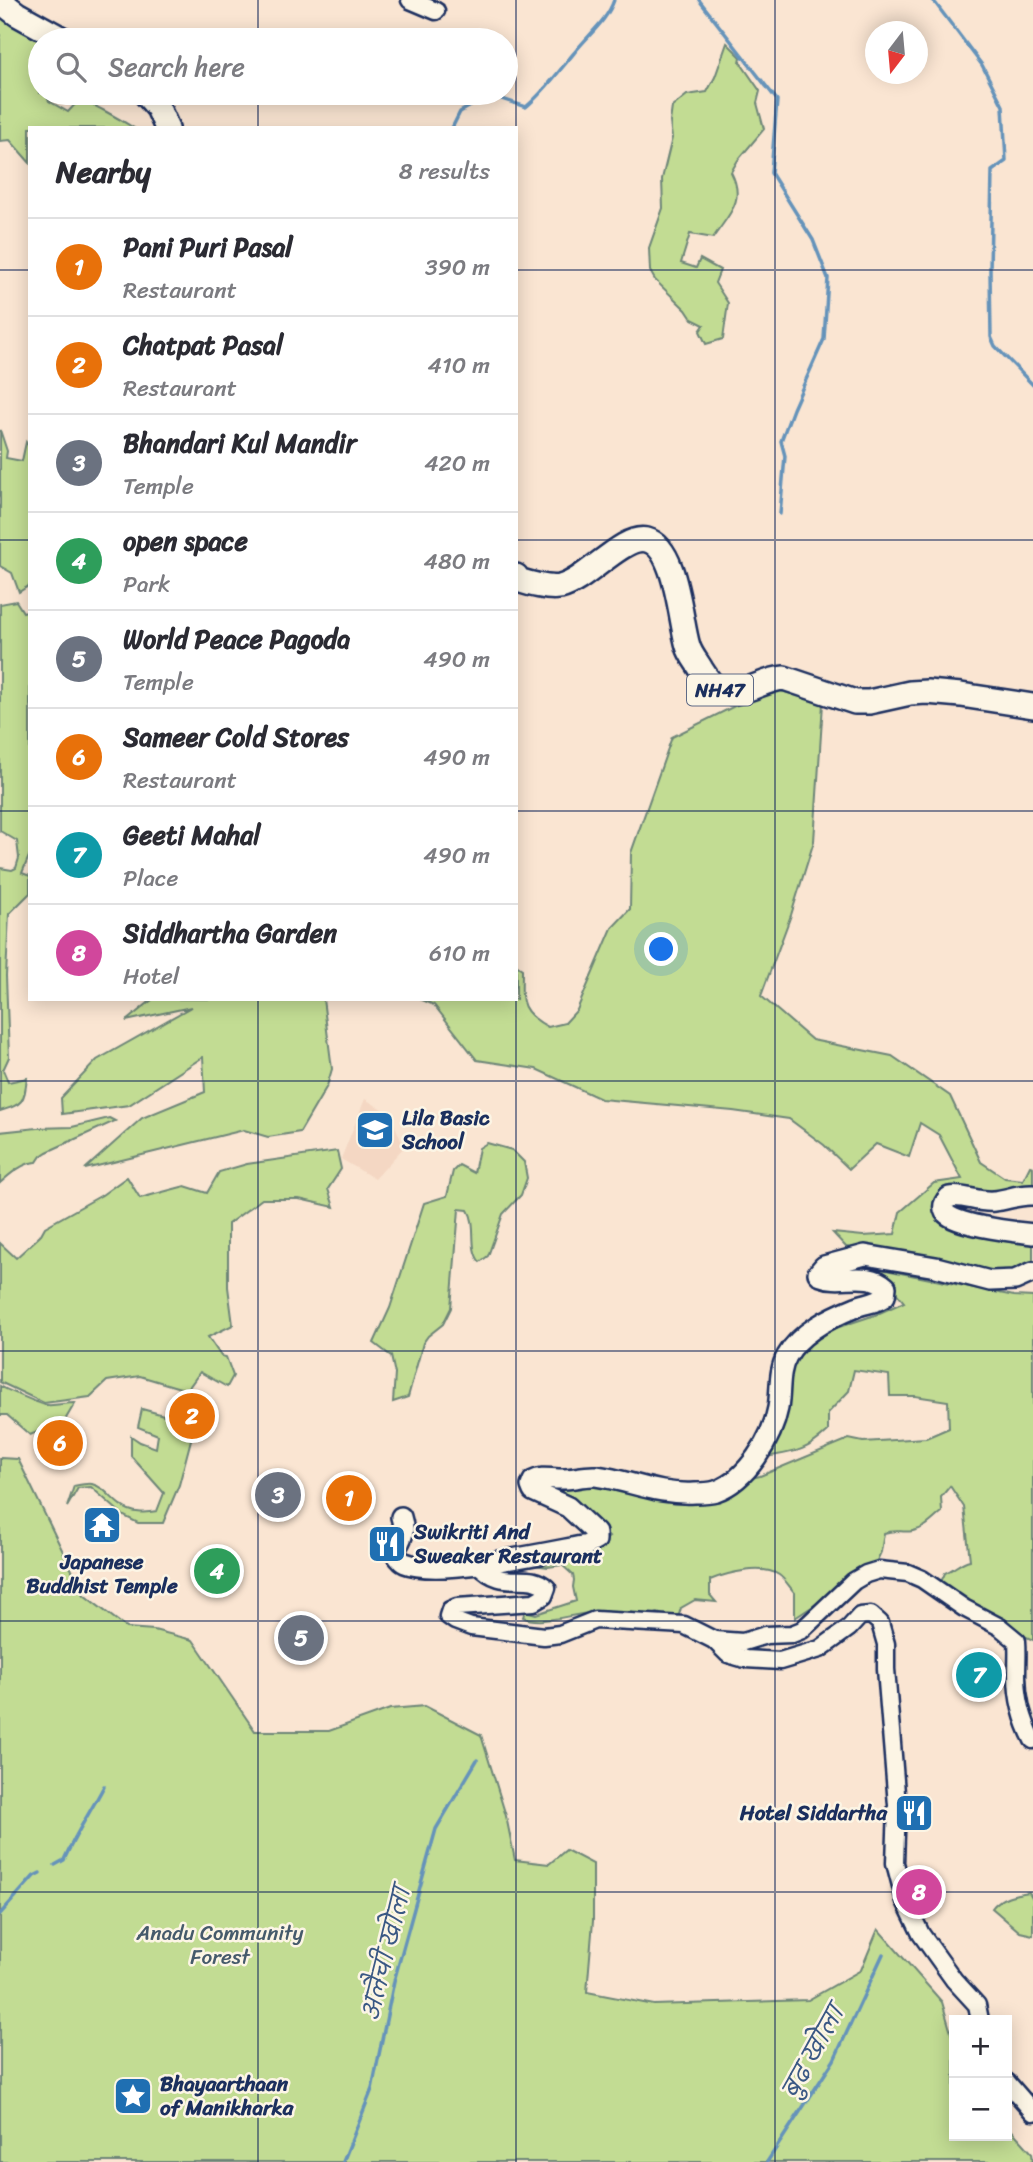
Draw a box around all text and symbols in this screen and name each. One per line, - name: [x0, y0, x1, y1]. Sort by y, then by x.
- north arrow: [865, 21, 928, 84]
- search box: [28, 28, 518, 105]
- text: Search here: [108, 44, 245, 90]
- icon: search: [52, 48, 90, 86]
- text: Nearby: [56, 145, 151, 199]
- text: 8 results: [399, 151, 490, 192]
- text: Pani Puri Pasal: [123, 224, 293, 270]
- text: 1: [74, 247, 84, 288]
- text: 390 m: [425, 247, 490, 288]
- text: Restaurant: [123, 270, 237, 311]
- text: Chatpat Pasal: [123, 322, 283, 368]
- text: 2: [72, 345, 86, 386]
- text: 410 m: [428, 345, 490, 386]
- text: Restaurant: [123, 368, 237, 409]
- text: Bhandari Kul Mandir: [123, 420, 356, 466]
- text: 3: [73, 443, 85, 484]
- text: 420 m: [424, 443, 490, 484]
- text: Temple: [123, 466, 194, 507]
- text: open space: [123, 518, 248, 564]
- text: 4: [72, 541, 86, 582]
- text: 480 m: [424, 541, 490, 582]
- text: Park: [123, 564, 170, 605]
- text: World Peace Pagoda: [123, 616, 350, 662]
- text: 5: [72, 639, 86, 680]
- text: 490 m: [423, 639, 490, 680]
- text: Temple: [123, 662, 194, 703]
- road number: NH47: [687, 674, 753, 706]
- text: Sameer Cold Stores: [123, 714, 349, 760]
- text: 6: [72, 737, 86, 778]
- text: 490 m: [423, 737, 490, 778]
- text: Restaurant: [123, 760, 237, 801]
- text: Geeti Mahal: [123, 812, 261, 858]
- text: 7: [72, 835, 86, 876]
- text: 490 m: [423, 835, 490, 876]
- text: Place: [123, 858, 178, 899]
- text: Siddhartha Garden: [123, 910, 337, 956]
- your location: [644, 932, 678, 966]
- text: 8: [72, 933, 86, 974]
- text: 610 m: [429, 933, 490, 974]
- text: Hotel: [123, 956, 179, 997]
- place label: Lila Basic School: [401, 1099, 490, 1161]
- school or university icon: Lila Basic School: [354, 1109, 396, 1151]
- pin: 2: [169, 1390, 215, 1442]
- pin: 6: [37, 1417, 83, 1469]
- pin: 3: [255, 1469, 301, 1521]
- pin: 1: [326, 1472, 372, 1524]
- temple icon: Japanese Buddhist Temple: [81, 1504, 123, 1546]
- place label: Swikriti And Sweaker Restaurant: [413, 1513, 603, 1575]
- restaurant icon: Swikriti And Sweaker Restaurant: [366, 1523, 408, 1565]
- place label: Japanese Buddhist Temple: [26, 1543, 178, 1605]
- pin: 4: [194, 1545, 240, 1597]
- pin: 5: [278, 1612, 324, 1664]
- pin: 7: [956, 1649, 1002, 1701]
- restaurant icon: Hotel Siddartha: [893, 1792, 935, 1834]
- place label: Hotel Siddartha: [739, 1794, 888, 1832]
- pin: 8: [896, 1866, 942, 1918]
- water label: अलैची खोला: [350, 1877, 424, 2025]
- park label: Anadu Community Forest: [136, 1914, 304, 1976]
- water label: बुढ खोला: [771, 1993, 859, 2106]
- map controls: [949, 2015, 1012, 2141]
- button: +: [949, 2015, 1012, 2078]
- place label: Bhayaarthaan of Manikharka: [160, 2065, 295, 2127]
- place icon: Bhayaarthaan of Manikharka: [112, 2075, 154, 2117]
- button: −: [949, 2078, 1012, 2141]

